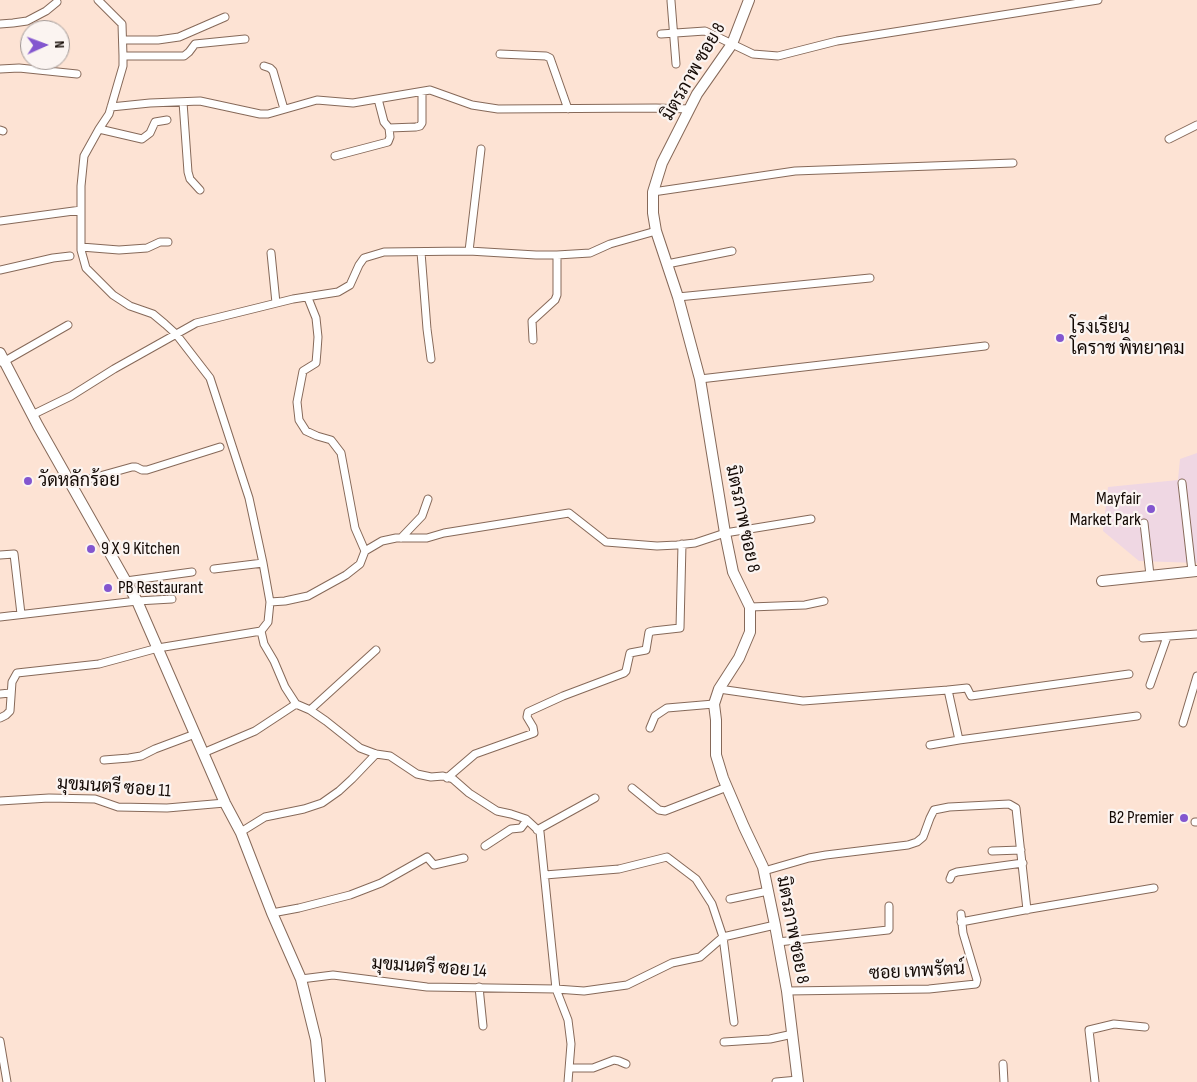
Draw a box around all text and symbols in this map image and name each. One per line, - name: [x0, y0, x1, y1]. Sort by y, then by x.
- street label: มิตรภาพ ซอย 8: [657, 19, 731, 125]
- north arrow: [20, 20, 70, 70]
- text: N: [51, 40, 68, 49]
- place label: โรงเรียน โคราช พิทยาคม: [1070, 317, 1185, 359]
- marker: โรงเรียน โคราช พิทยาคม: [1054, 332, 1066, 344]
- street label: มิตรภาพ ซอย 8: [720, 463, 764, 575]
- place label: วัดหลักร้อย: [38, 470, 120, 492]
- marker: วัดหลักร้อย: [22, 475, 34, 487]
- place label: Mayfair Market Park: [1070, 488, 1141, 530]
- marker: Mayfair Market Park: [1145, 503, 1157, 515]
- place label: 9 X 9 Kitchen: [101, 538, 180, 560]
- marker: 9 X 9 Kitchen: [85, 543, 97, 555]
- place label: PB Restaurant: [118, 577, 203, 599]
- marker: PB Restaurant: [102, 582, 114, 594]
- street label: มุขมนตรี ซอย 11: [56, 773, 172, 803]
- place label: B2 Premier: [1109, 807, 1174, 829]
- marker: B2 Premier: [1178, 812, 1190, 824]
- street label: มิตรภาพ ซอย 8: [771, 874, 813, 986]
- street label: มุขมนตรี ซอย 14: [371, 953, 487, 983]
- street label: ซอย เทพรัตน์: [868, 959, 966, 985]

